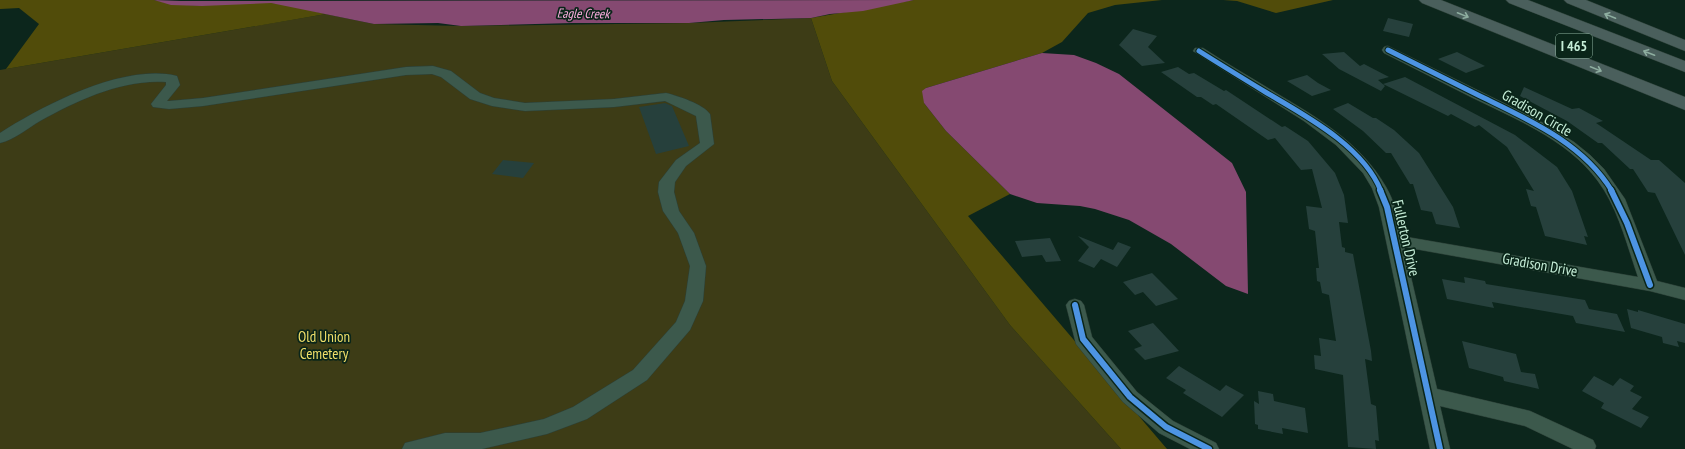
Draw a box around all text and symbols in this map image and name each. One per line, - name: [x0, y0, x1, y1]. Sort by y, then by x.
- water label: Eagle Creek: [557, 5, 611, 22]
- one-way arrow: [1456, 11, 1468, 19]
- one-way arrow: [1605, 11, 1617, 19]
- road number: I 465: [1556, 34, 1592, 58]
- one-way arrow: [1643, 49, 1655, 57]
- one-way arrow: [1590, 65, 1602, 73]
- street label: Gradison Circle: [1499, 85, 1576, 140]
- street label: Fullerton Drive: [1388, 198, 1425, 278]
- street label: Gradison Drive: [1501, 249, 1579, 280]
- park label: Old Union Cemetery: [298, 327, 350, 363]

